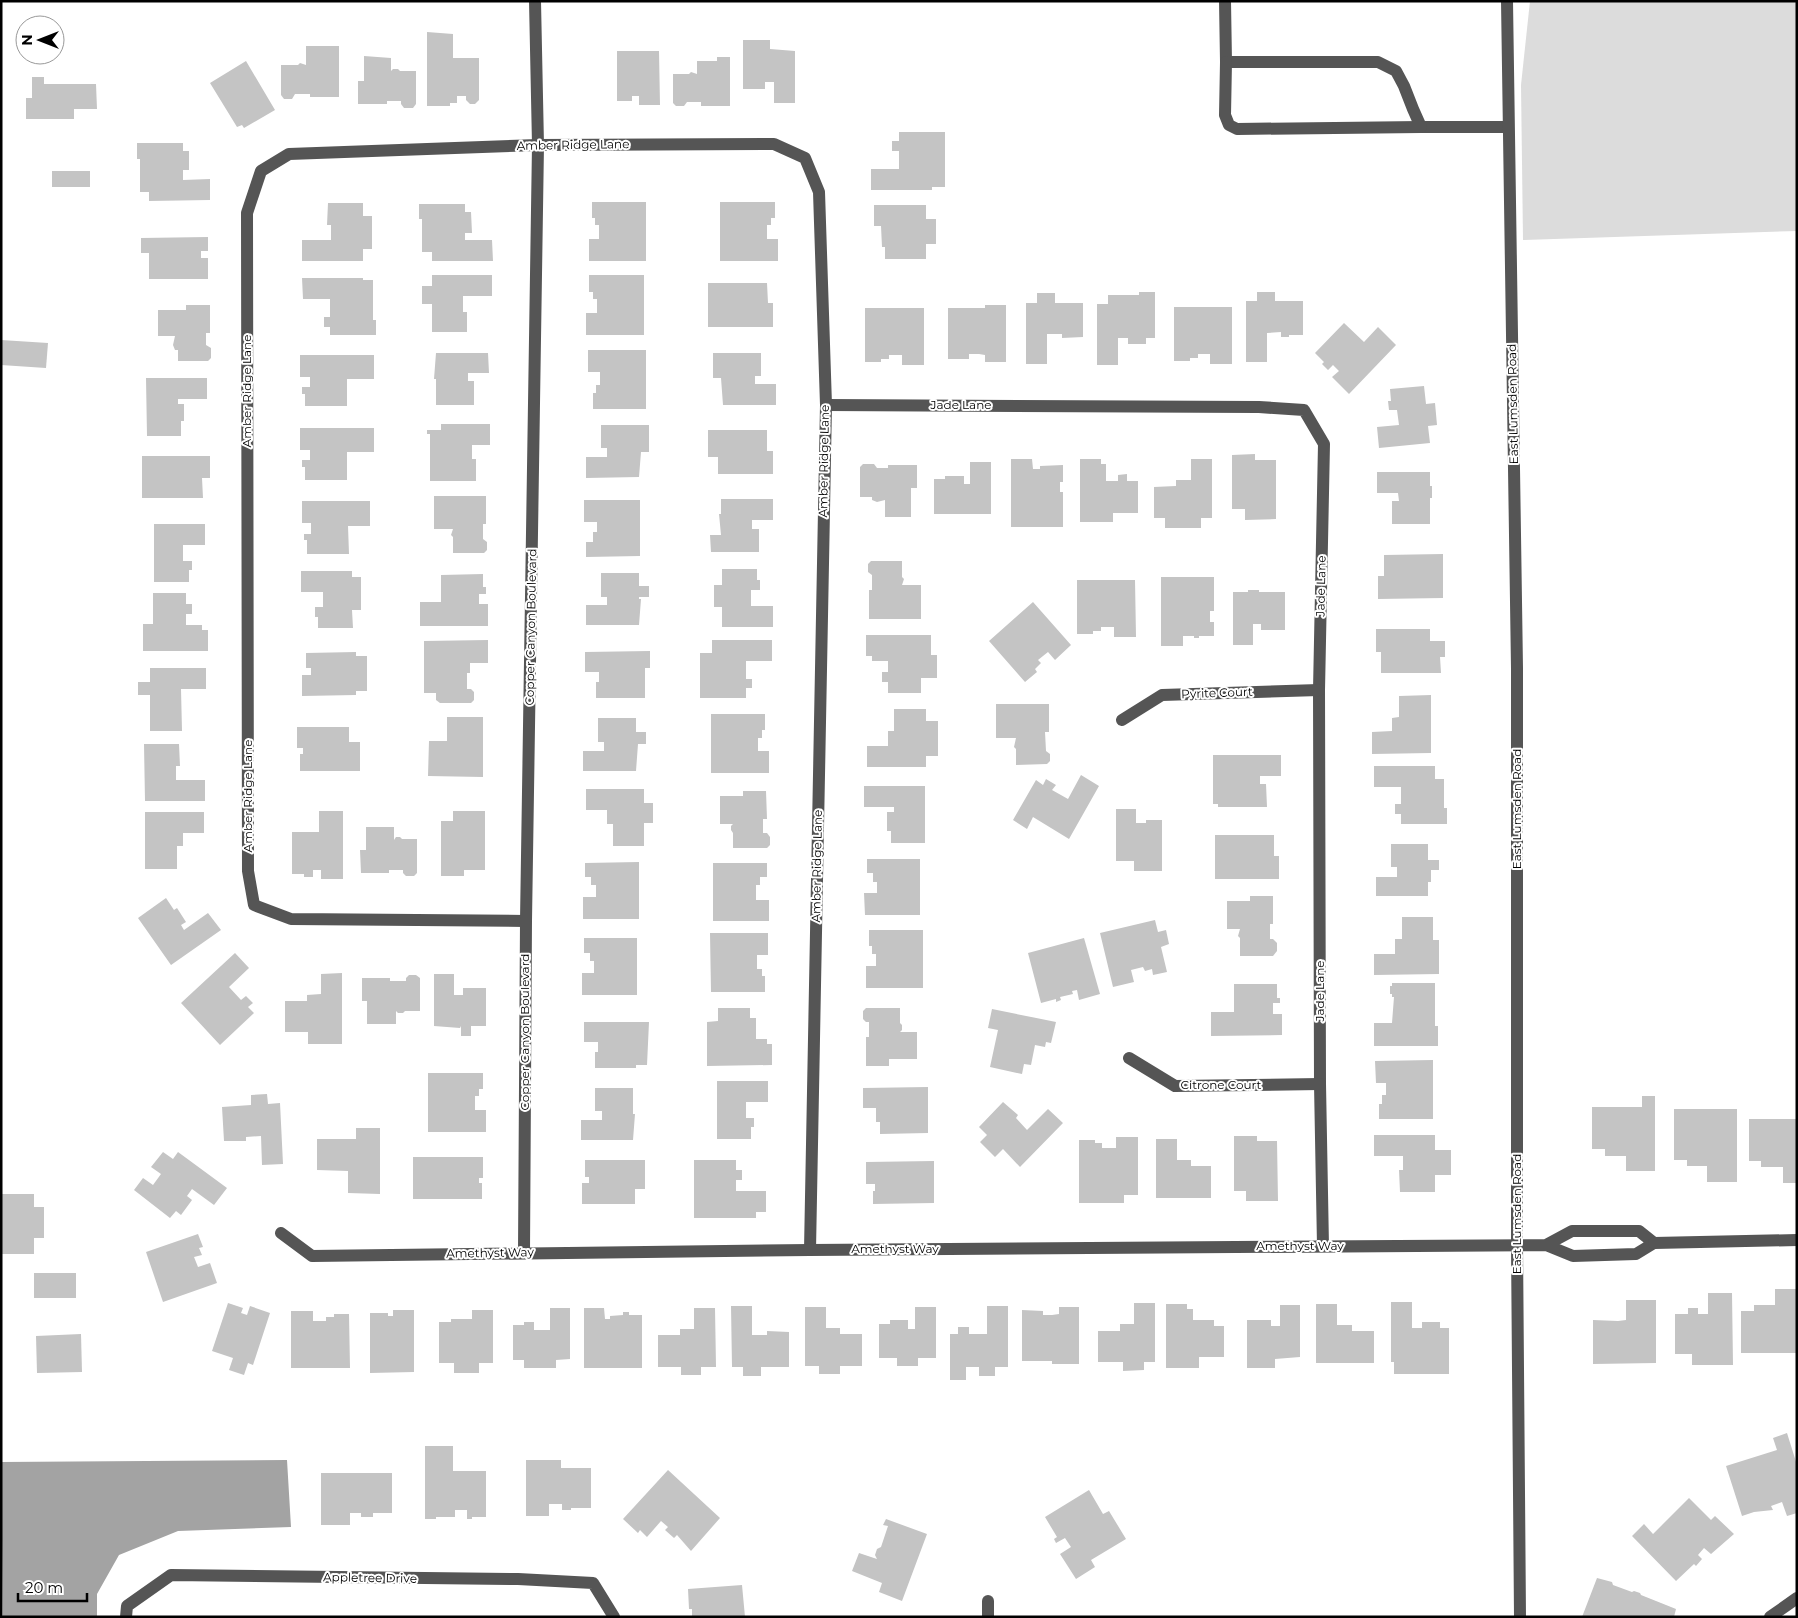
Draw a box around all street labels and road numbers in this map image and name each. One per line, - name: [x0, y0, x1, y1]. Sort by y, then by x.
- street label: Amber Ridge Lane: [516, 136, 630, 153]
- street label: Amber Ridge Lane: [239, 335, 254, 447]
- street label: East Lumsden Road: [1504, 344, 1521, 464]
- street label: Jade Lane: [929, 397, 992, 412]
- street label: Amber Ridge Lane: [815, 404, 832, 518]
- street label: Copper Canyon Boulevard: [522, 548, 539, 706]
- street label: Jade Lane: [1312, 555, 1329, 618]
- street label: Pyrite Court: [1181, 684, 1253, 701]
- street label: Amber Ridge Lane: [240, 740, 255, 852]
- street label: East Lumsden Road: [1509, 749, 1524, 869]
- street label: Amber Ridge Lane: [808, 809, 825, 923]
- street label: Copper Canyon Boulevard: [517, 954, 532, 1110]
- street label: Jade Lane: [1312, 960, 1327, 1023]
- street label: Citrone Court: [1181, 1077, 1262, 1092]
- street label: East Lumsden Road: [1509, 1154, 1524, 1274]
- street label: Amethyst Way: [1256, 1238, 1344, 1253]
- street label: Amethyst Way: [851, 1241, 939, 1256]
- street label: Amethyst Way: [446, 1244, 534, 1261]
- street label: Appletree Drive: [323, 1569, 417, 1586]

